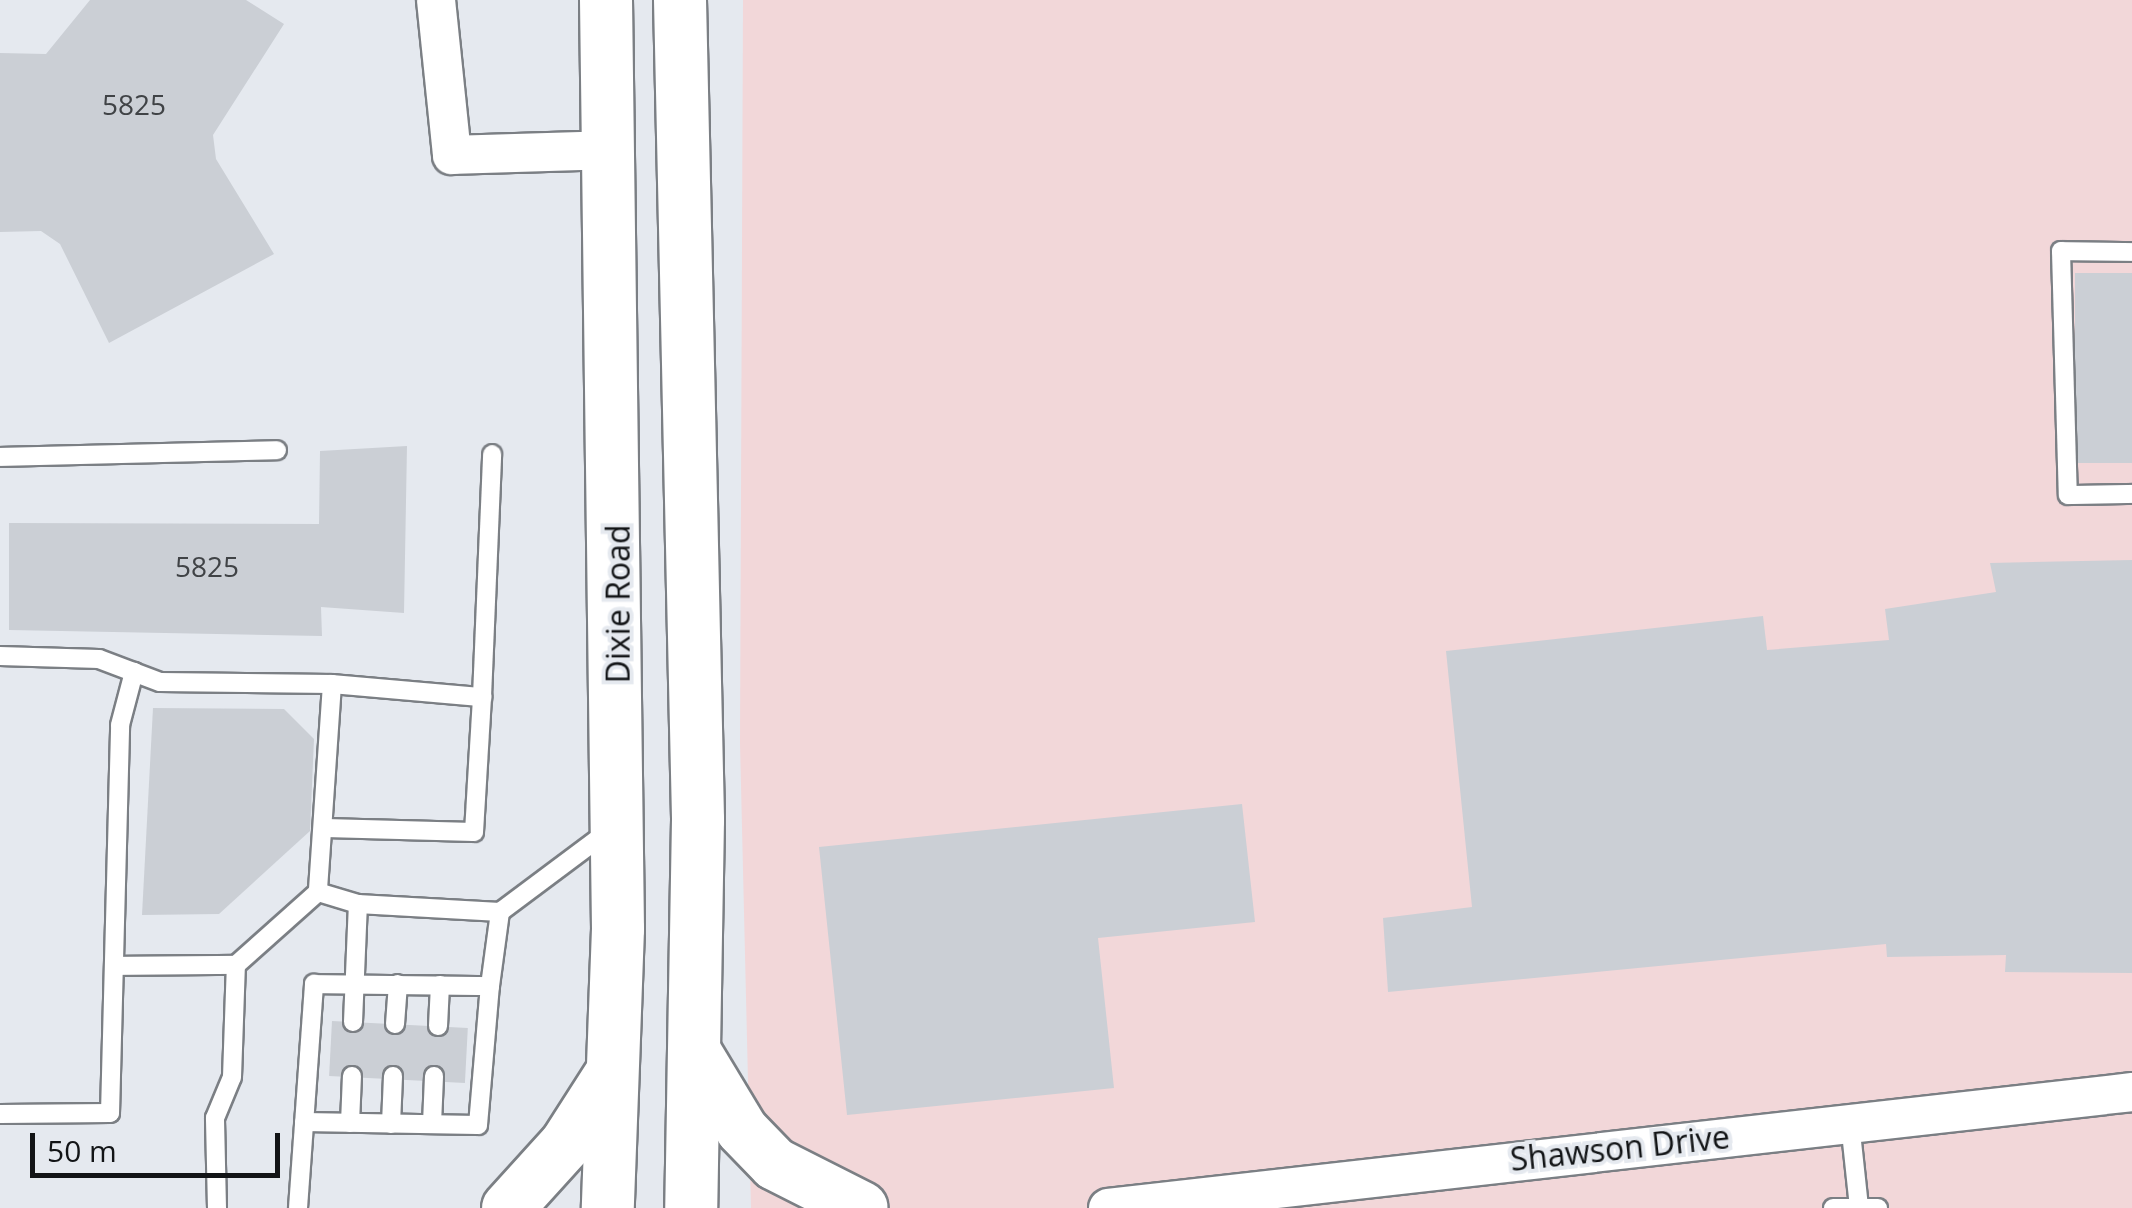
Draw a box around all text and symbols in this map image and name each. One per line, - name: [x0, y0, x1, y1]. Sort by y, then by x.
- house number: 5825: [102, 87, 166, 121]
- street label: Dixie Road: [599, 525, 637, 683]
- house number: 5825: [175, 549, 239, 583]
- scale bar: [35, 1113, 285, 1175]
- street label: Shawson Drive: [1508, 1117, 1732, 1179]
- text: 50 m: [47, 1130, 117, 1171]

